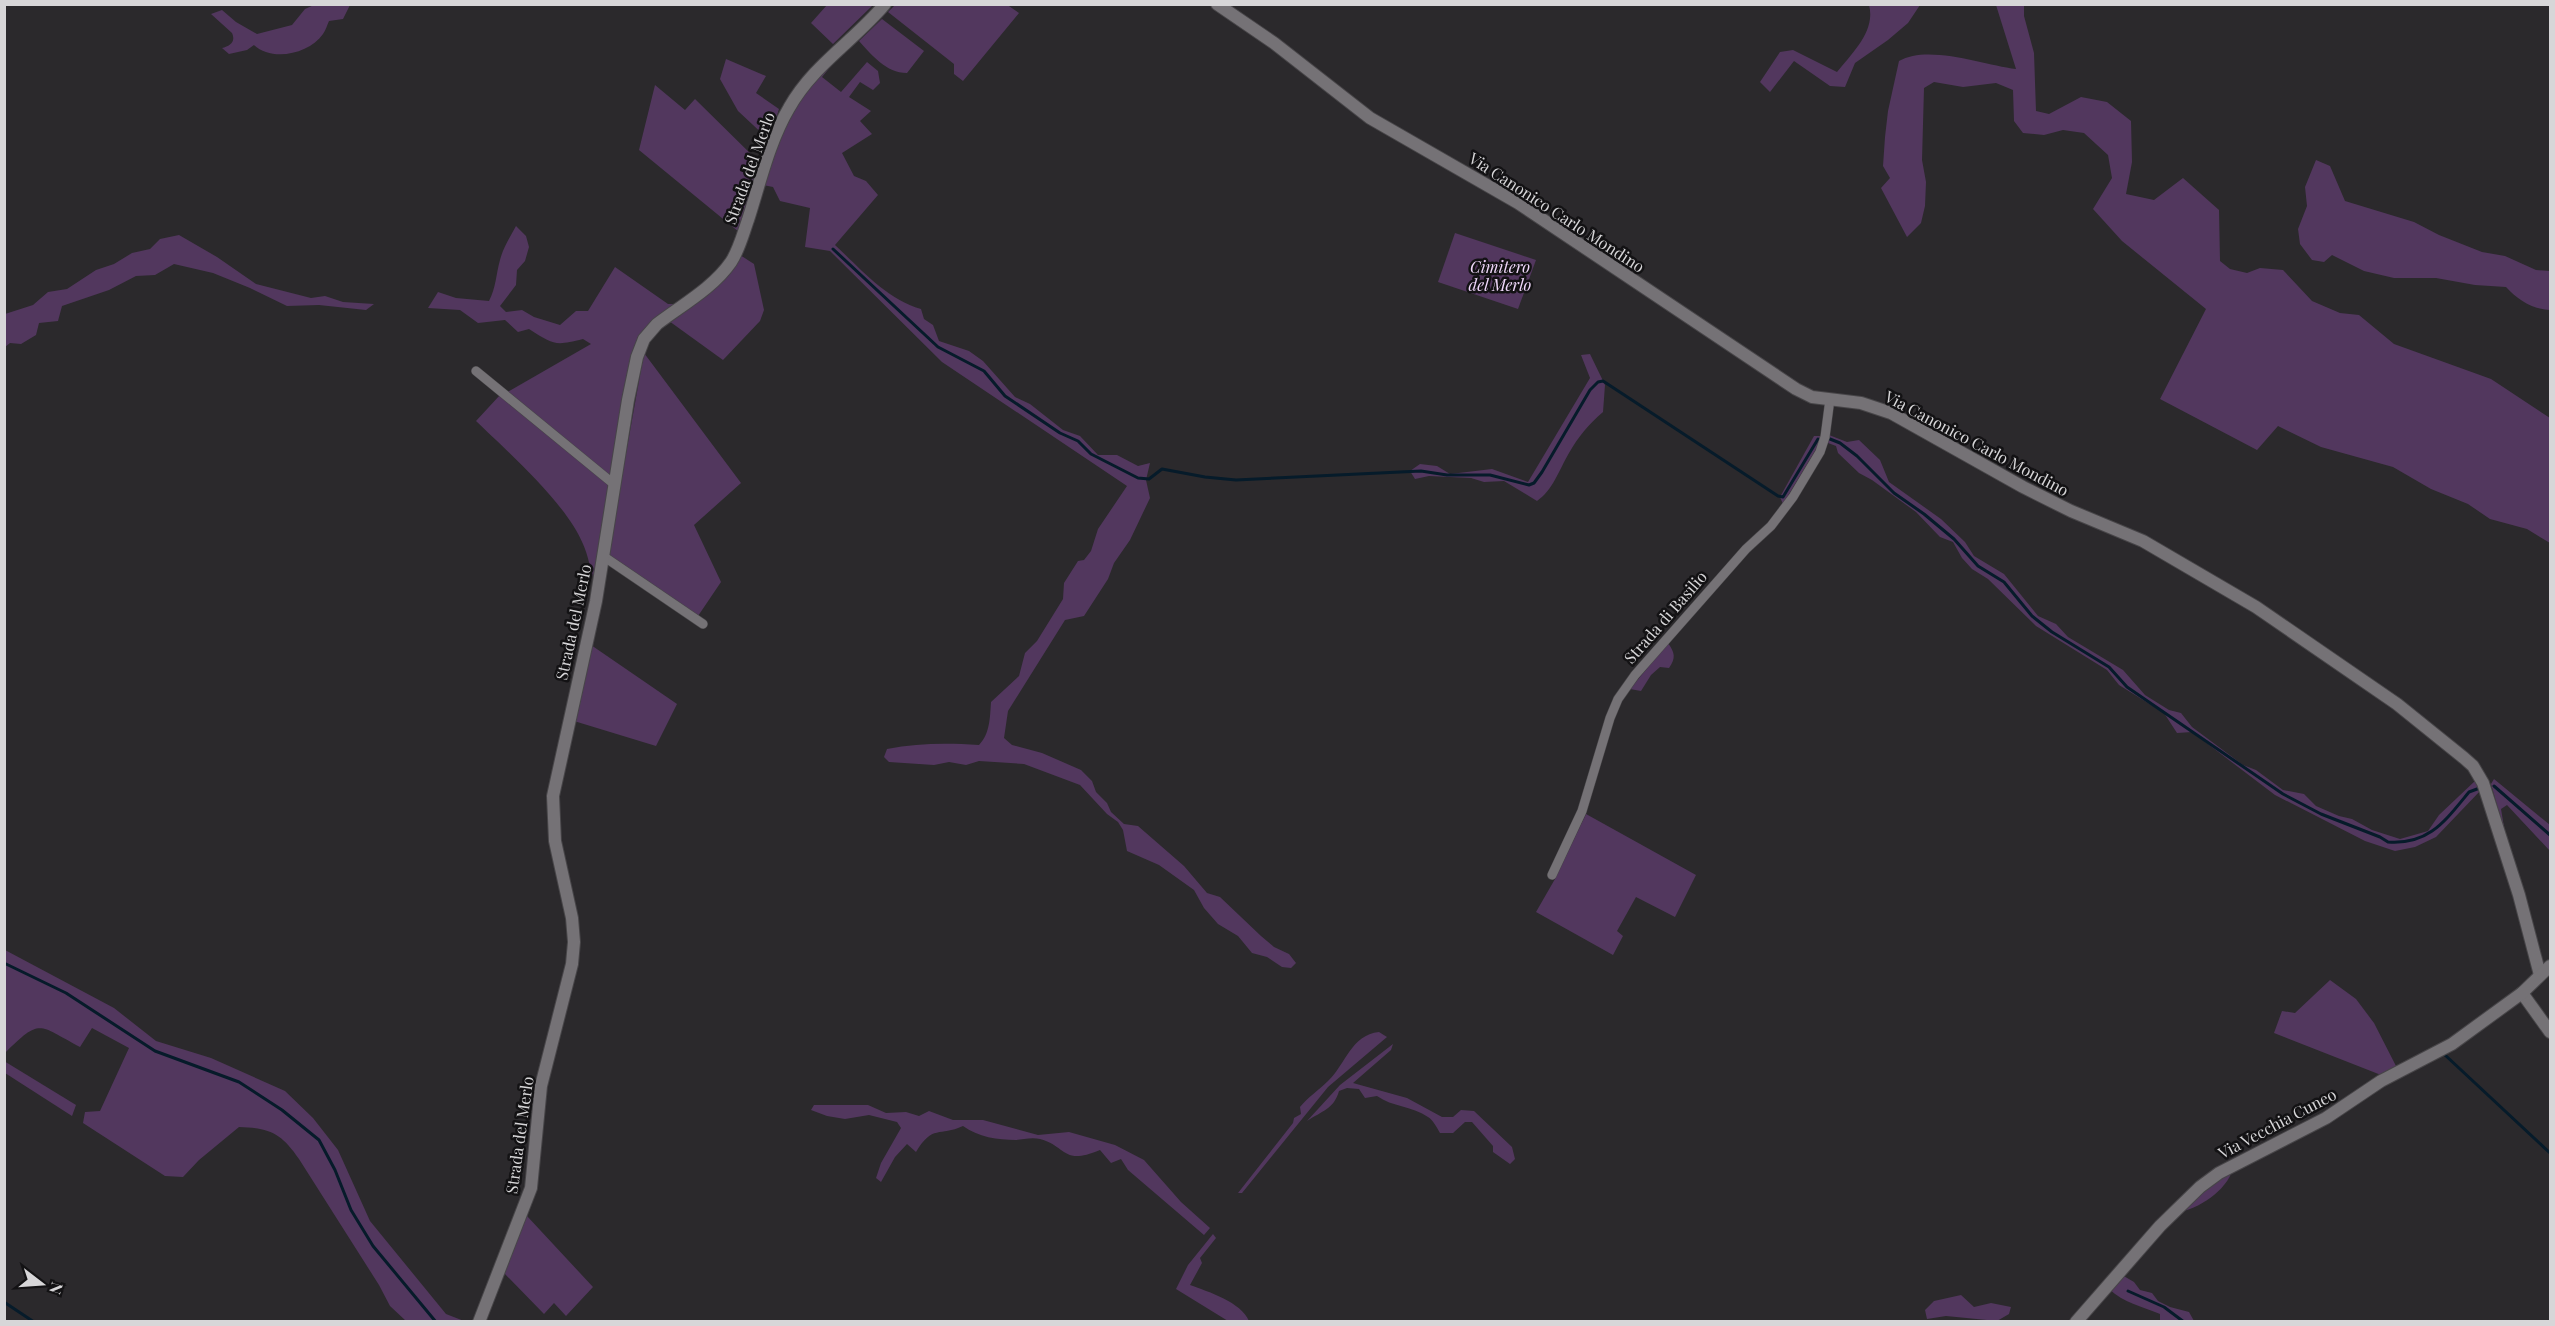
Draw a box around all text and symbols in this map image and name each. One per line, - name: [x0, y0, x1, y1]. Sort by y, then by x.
- street label: Strada del Merlo: [719, 109, 779, 227]
- street label: Via Canonico Carlo Mondino: [1464, 147, 1649, 277]
- park label: Cimitero del Merlo: [1469, 256, 1532, 295]
- street label: Via Canonico Carlo Mondino: [1881, 385, 2073, 501]
- street label: Strada del Merlo: [550, 562, 596, 682]
- street label: Strada di Basilio: [1619, 566, 1711, 668]
- street label: Strada del Merlo: [500, 1075, 538, 1195]
- street label: Via Vecchia Cuneo: [2213, 1083, 2340, 1163]
- north arrow: [12, 1254, 72, 1314]
- text: N: [45, 1280, 69, 1298]

